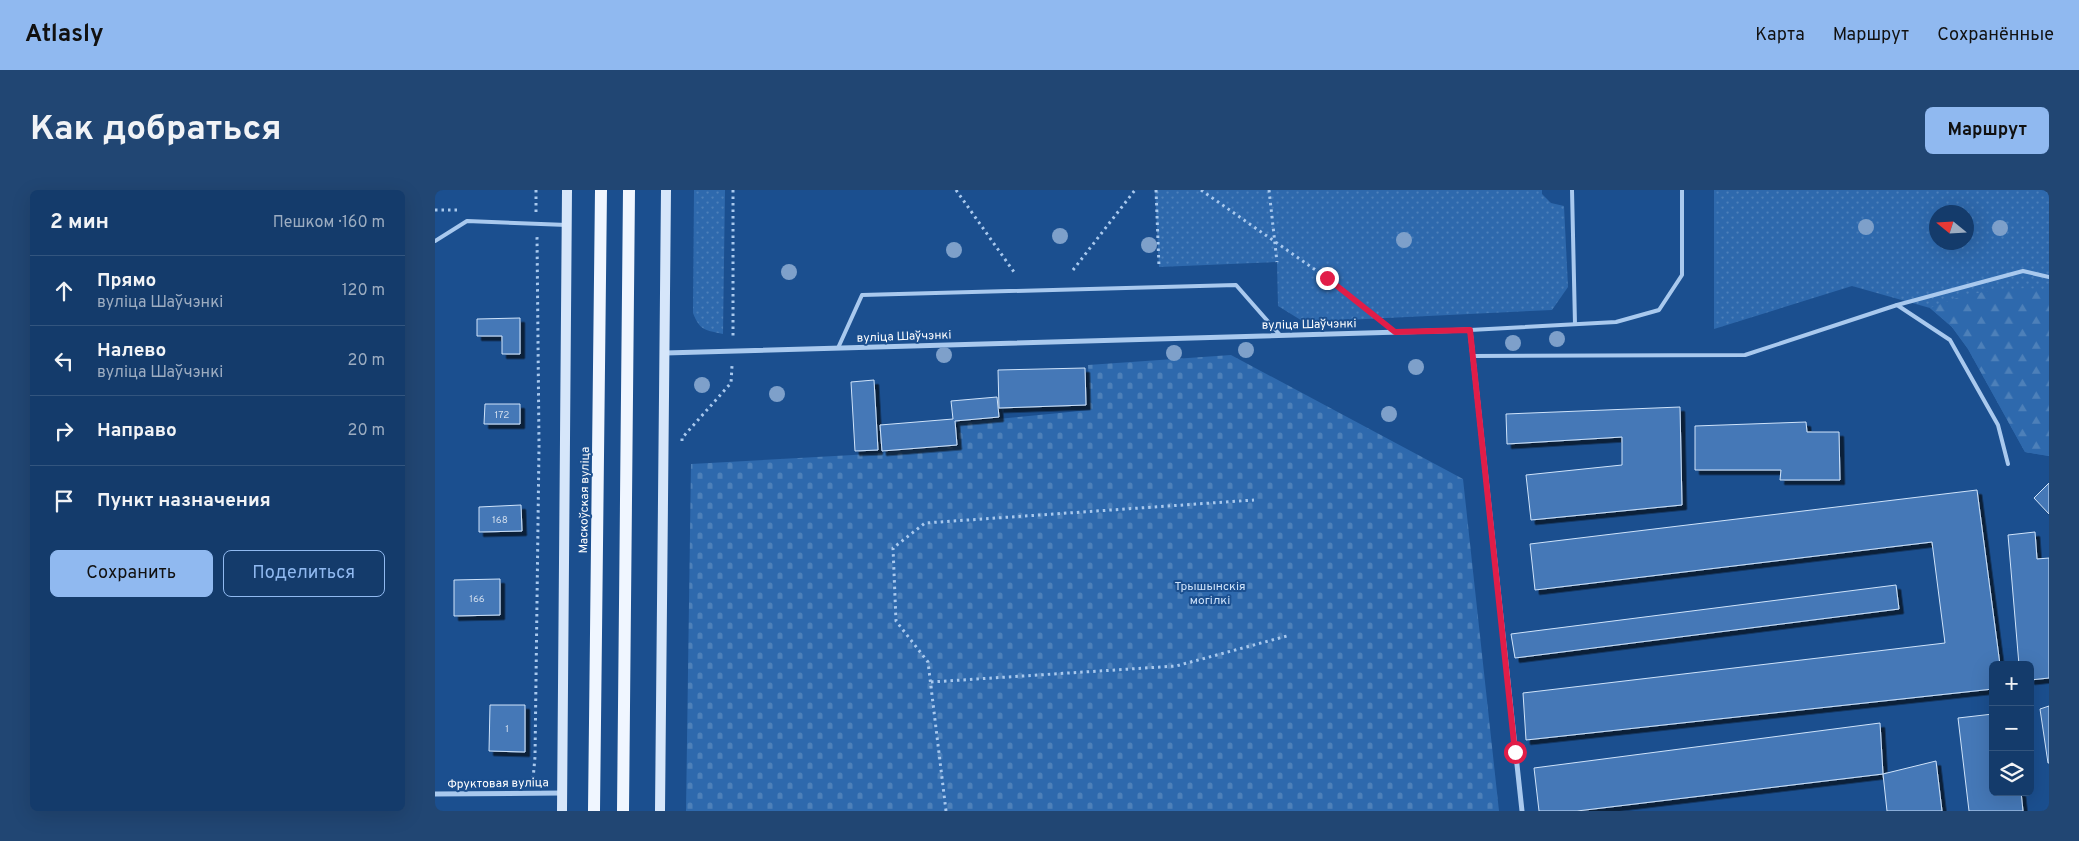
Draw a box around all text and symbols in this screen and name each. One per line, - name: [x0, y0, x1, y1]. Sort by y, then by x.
- text: Atlasly: [25, 20, 104, 50]
- text: Карта: [1755, 24, 1805, 47]
- text: Маршрут: [1833, 24, 1909, 47]
- text: Сохранённые: [1937, 24, 2054, 47]
- button: Маршрут: [1925, 107, 2049, 154]
- text: Как добраться: [30, 108, 282, 152]
- north arrow: [1929, 205, 1974, 250]
- text: 2 мин: [50, 209, 109, 236]
- text: Пешком · 160 m: [273, 213, 385, 233]
- route end: [1316, 267, 1339, 290]
- text: Прямо: [97, 269, 156, 293]
- icon: ahead: [50, 277, 78, 305]
- text: 120 m: [342, 281, 385, 301]
- text: вуліца Шаўчэнкі: [97, 293, 223, 313]
- street label: вуліца Шаўчэнкі: [1262, 316, 1357, 334]
- street label: вуліца Шаўчэнкі: [856, 327, 952, 347]
- text: Налево: [97, 339, 166, 363]
- icon: left: [50, 347, 78, 375]
- text: 20 m: [348, 351, 385, 371]
- text: вуліца Шаўчэнкі: [97, 363, 223, 383]
- house number: 172: [495, 409, 509, 422]
- icon: right: [50, 417, 78, 445]
- text: Направо: [97, 419, 177, 443]
- text: 20 m: [348, 421, 385, 441]
- street label: Маскоўская вуліца: [576, 446, 594, 554]
- icon: arrive: [50, 487, 78, 515]
- text: Пункт назначения: [97, 489, 271, 513]
- house number: 168: [492, 514, 508, 527]
- button: Сохранить: [50, 550, 213, 597]
- button: Поделиться: [223, 550, 385, 597]
- park label: Трышынскія могілкі: [1174, 579, 1246, 609]
- house number: 166: [469, 593, 485, 606]
- map controls: [1989, 661, 2034, 796]
- button: +: [1989, 661, 2034, 706]
- button: −: [1989, 706, 2034, 751]
- house number: 1: [505, 723, 509, 736]
- route start: [1504, 741, 1527, 764]
- button: layers: [1989, 751, 2034, 796]
- street label: Фруктовая вуліца: [447, 775, 549, 793]

